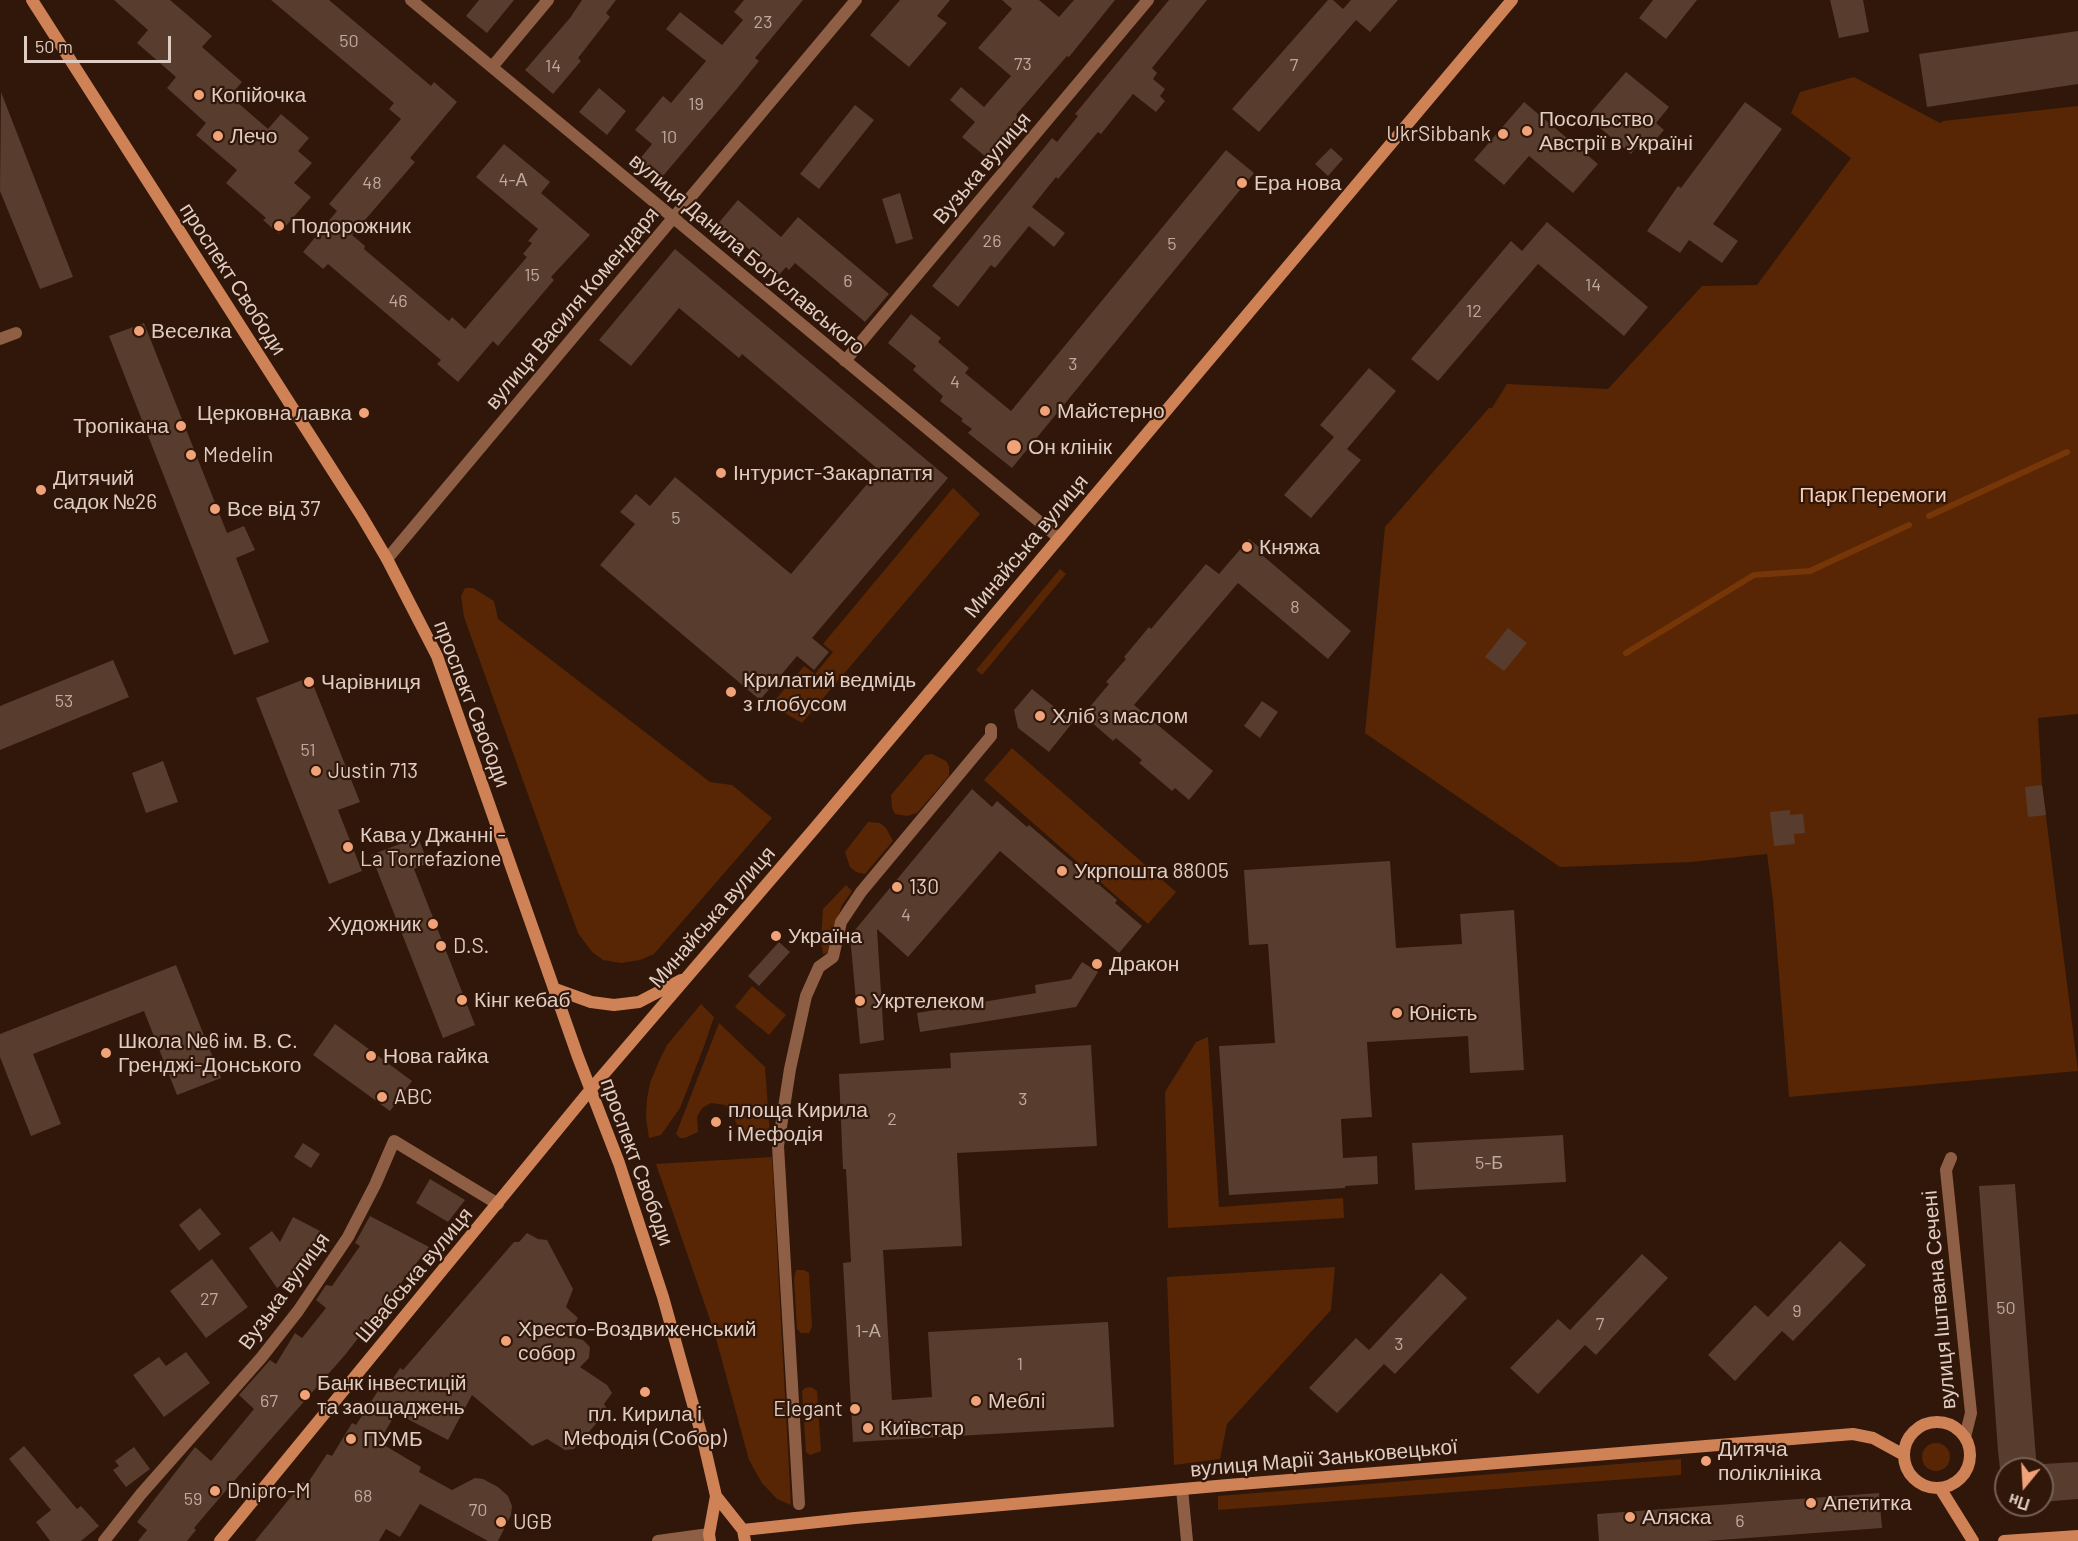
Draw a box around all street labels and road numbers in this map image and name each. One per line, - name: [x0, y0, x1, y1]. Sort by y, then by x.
- street label: Вузька вулиця: [928, 107, 1036, 229]
- street label: вулиця Данила Богуславського: [624, 148, 870, 360]
- street label: проспект Свободи: [174, 198, 292, 360]
- street label: вулиця Василя Комендаря: [480, 202, 664, 414]
- street label: Минайська вулиця: [959, 469, 1093, 623]
- street label: проспект Свободи: [429, 617, 515, 791]
- street label: Минайська вулиця: [644, 841, 780, 993]
- street label: проспект Свободи: [595, 1075, 679, 1249]
- street label: вулиця Іштвана Сечені: [1917, 1189, 1961, 1411]
- street label: Швабська вулиця: [350, 1202, 478, 1348]
- street label: Вузька вулиця: [233, 1228, 335, 1354]
- street label: вулиця Марії Заньковецької: [1189, 1434, 1459, 1482]

